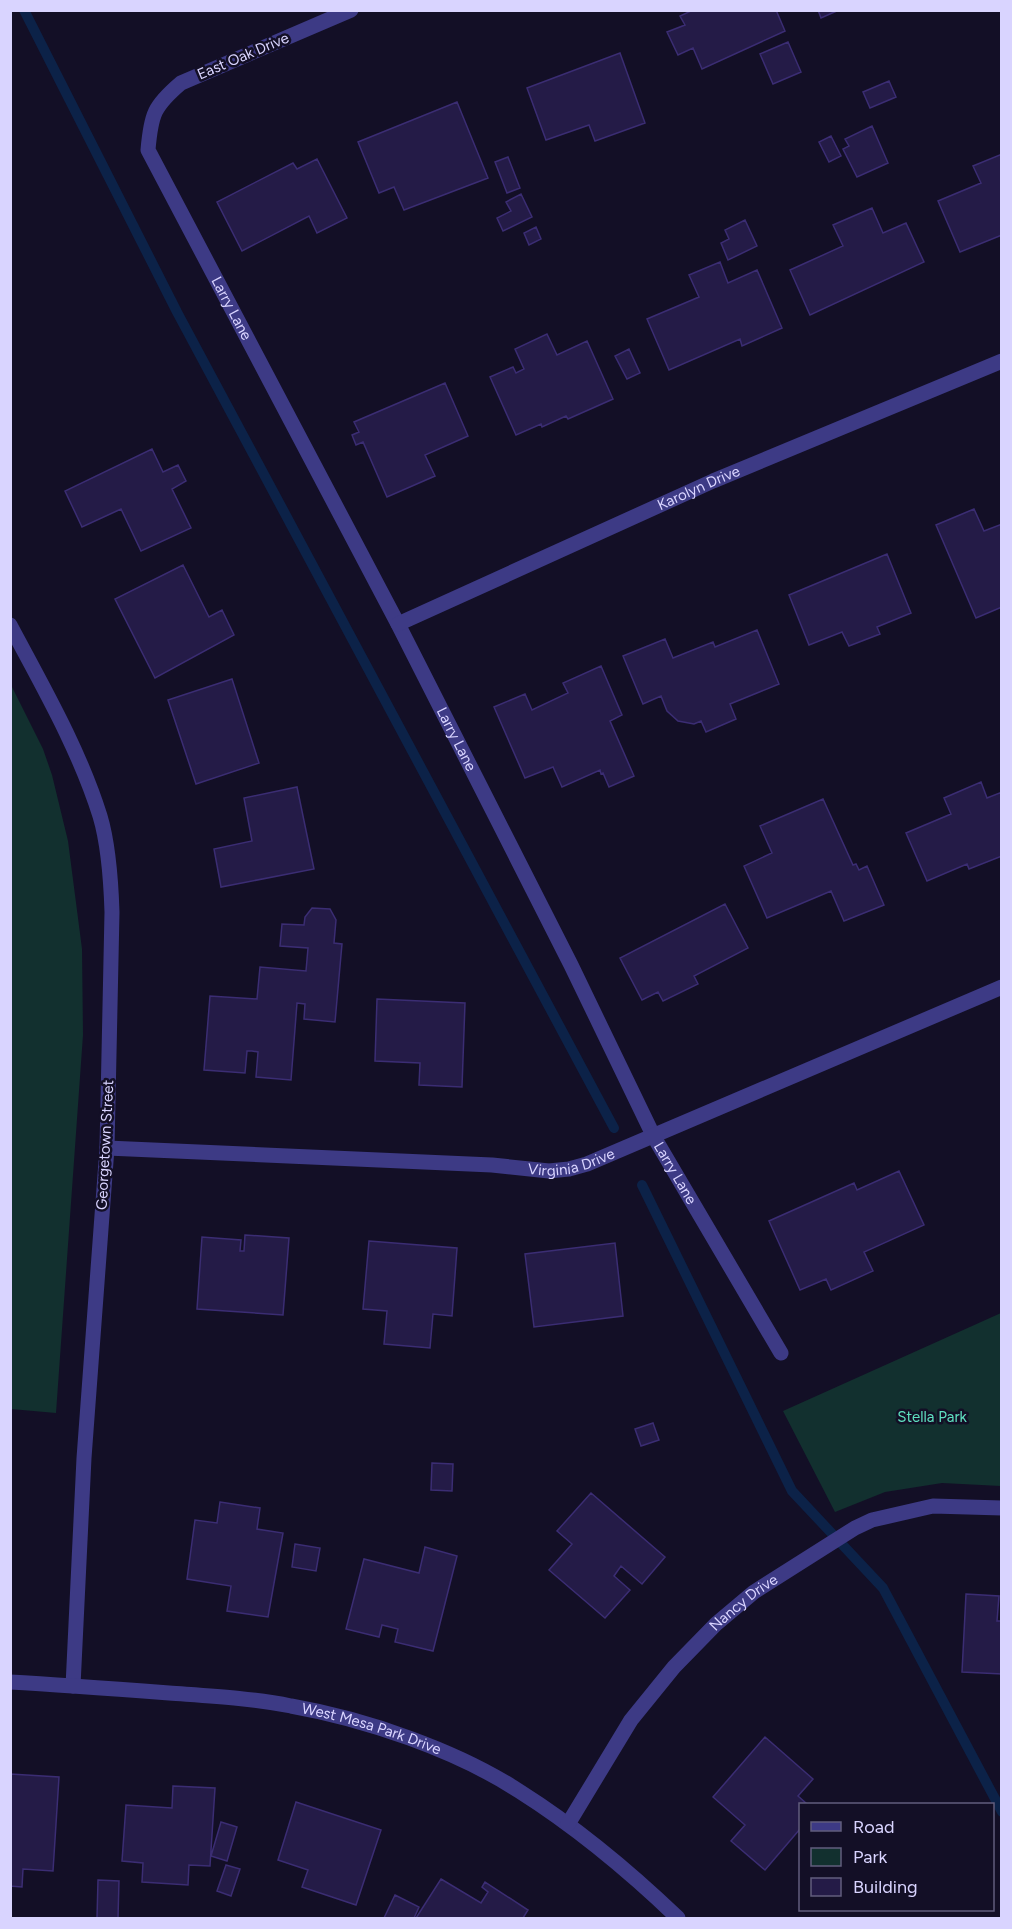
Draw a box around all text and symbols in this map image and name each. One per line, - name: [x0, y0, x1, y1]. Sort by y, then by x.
- street label: East Oak Drive: [194, 29, 292, 83]
- street label: Larry Lane: [207, 274, 256, 343]
- street label: Karolyn Drive: [654, 462, 743, 514]
- street label: Larry Lane: [433, 704, 480, 774]
- street label: Georgetown Street: [93, 1079, 117, 1211]
- street label: Larry Lane: [650, 1139, 701, 1207]
- street label: Virginia Drive: [527, 1144, 617, 1180]
- park label: Stella Park: [897, 1408, 967, 1426]
- street label: Nancy Drive: [705, 1570, 781, 1635]
- street label: West Mesa Park Drive: [300, 1699, 444, 1759]
- legend: [799, 1803, 994, 1911]
- text: Road: [853, 1816, 894, 1838]
- text: Park: [853, 1846, 888, 1868]
- text: Building: [853, 1876, 918, 1898]

